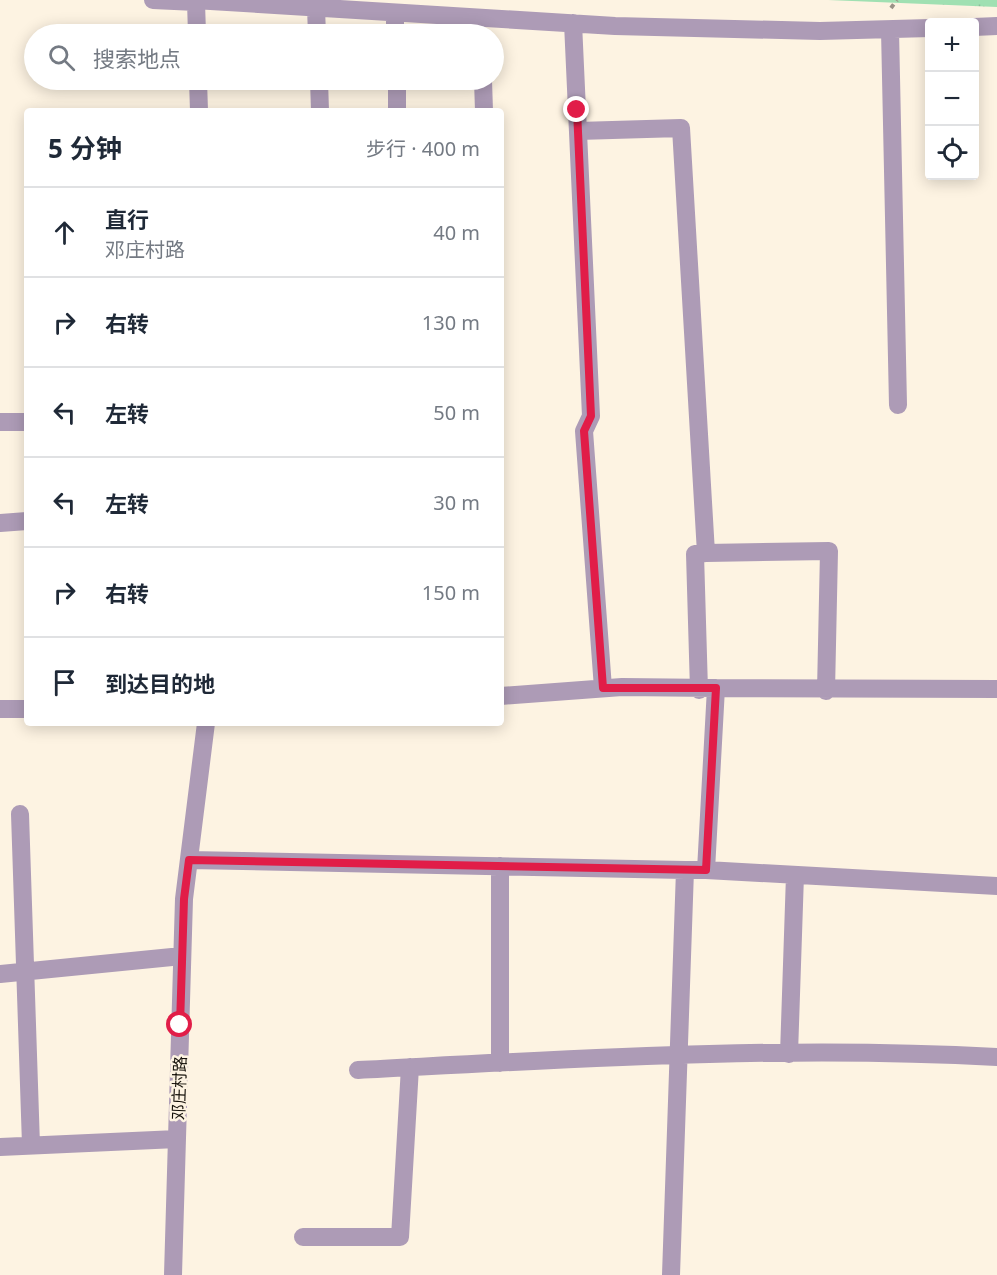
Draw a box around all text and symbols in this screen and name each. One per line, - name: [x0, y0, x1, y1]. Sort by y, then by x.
- map controls: [925, 18, 979, 180]
- button: +: [925, 18, 979, 72]
- search box: [24, 24, 504, 90]
- icon: search: [45, 41, 78, 74]
- text: 搜索地点: [93, 43, 181, 73]
- button: −: [925, 72, 979, 126]
- route end: [563, 96, 589, 122]
- button: locate: [925, 126, 979, 180]
- text: 5 分钟: [48, 130, 122, 166]
- text: 步行 · 400 m: [366, 135, 480, 162]
- text: 直行: [105, 204, 149, 234]
- icon: ahead: [48, 216, 81, 249]
- text: 40 m: [433, 219, 480, 246]
- text: 邓庄村路: [105, 236, 185, 263]
- icon: right: [48, 306, 81, 339]
- text: 右转: [105, 308, 149, 338]
- text: 130 m: [422, 309, 480, 336]
- icon: left: [48, 396, 81, 429]
- text: 左转: [105, 398, 149, 428]
- text: 50 m: [433, 399, 480, 426]
- icon: left: [48, 486, 81, 519]
- text: 左转: [105, 488, 149, 518]
- text: 30 m: [433, 489, 480, 516]
- icon: right: [48, 576, 81, 609]
- text: 右转: [105, 578, 149, 608]
- text: 150 m: [422, 579, 480, 606]
- icon: arrive: [48, 666, 81, 699]
- text: 到达目的地: [105, 668, 215, 698]
- route start: [166, 1011, 192, 1037]
- street label: 邓庄村路: [167, 1056, 191, 1120]

